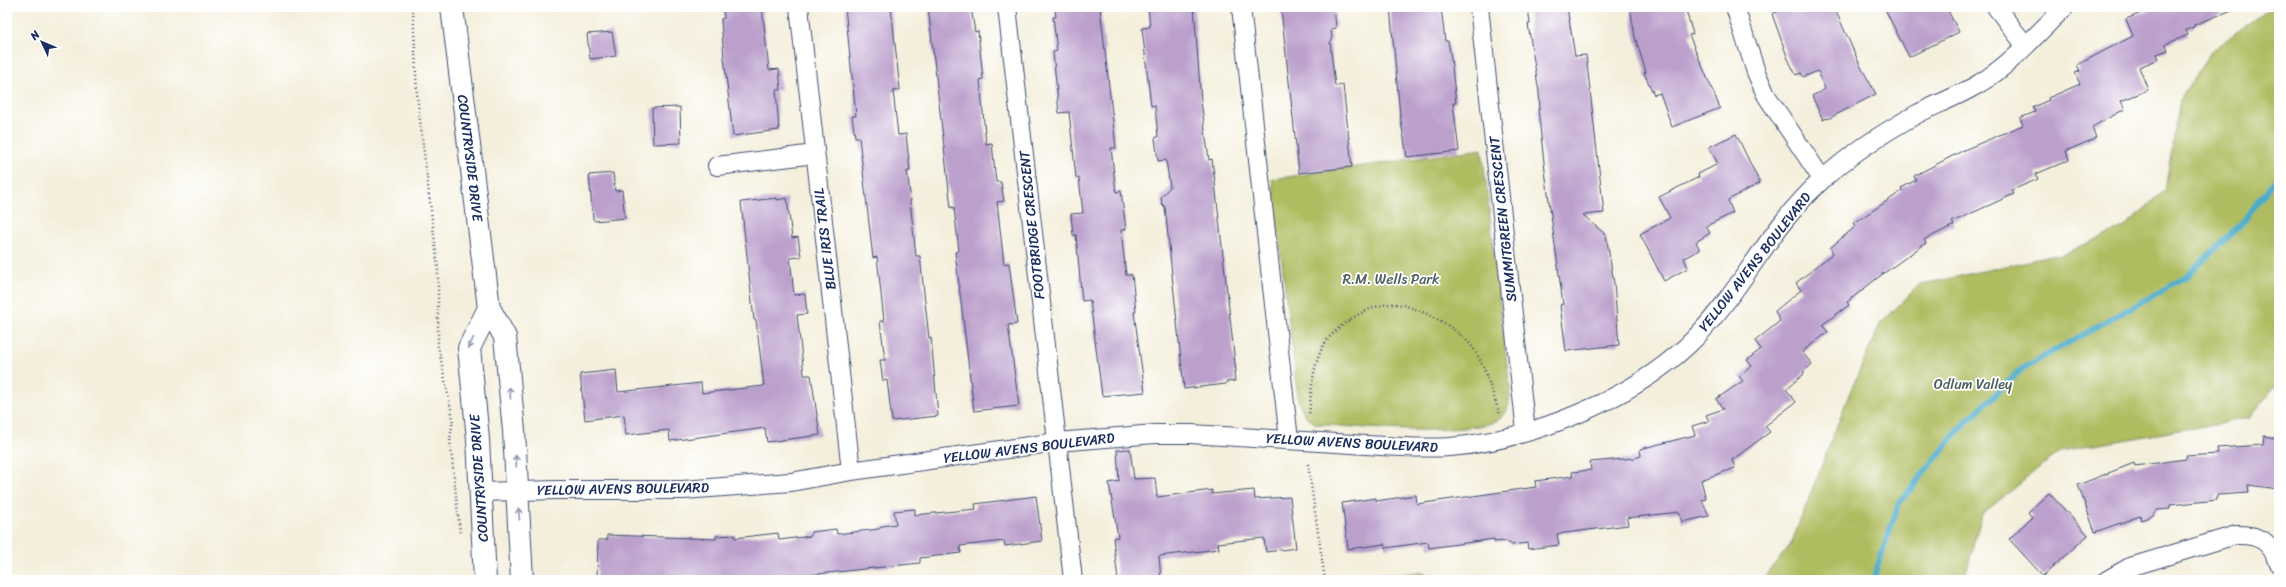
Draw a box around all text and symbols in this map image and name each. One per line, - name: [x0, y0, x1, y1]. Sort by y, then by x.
- north arrow: [22, 22, 62, 62]
- text: N: [25, 26, 45, 45]
- street label: COUNTRYSIDE DRIVE: [450, 93, 490, 224]
- street label: SUMMITGREEN CRESCENT: [1482, 134, 1524, 303]
- street label: FOOTBRIDGE CRESCENT: [1012, 148, 1052, 301]
- street label: BLUE IRIS TRAIL: [806, 186, 844, 291]
- street label: YELLOW AVENS BOULEVARD: [1692, 186, 1818, 338]
- park label: R.M. Wells Park: [1342, 267, 1440, 292]
- one-way arrow: [467, 337, 475, 349]
- park label: Odlum Valley: [1934, 372, 2013, 397]
- one-way arrow: [506, 387, 514, 400]
- street label: COUNTRYSIDE DRIVE: [462, 412, 496, 543]
- street label: YELLOW AVENS BOULEVARD: [942, 425, 1117, 471]
- street label: YELLOW AVENS BOULEVARD: [1265, 426, 1439, 460]
- one-way arrow: [512, 455, 519, 468]
- street label: YELLOW AVENS BOULEVARD: [537, 475, 710, 503]
- one-way arrow: [516, 508, 523, 521]

